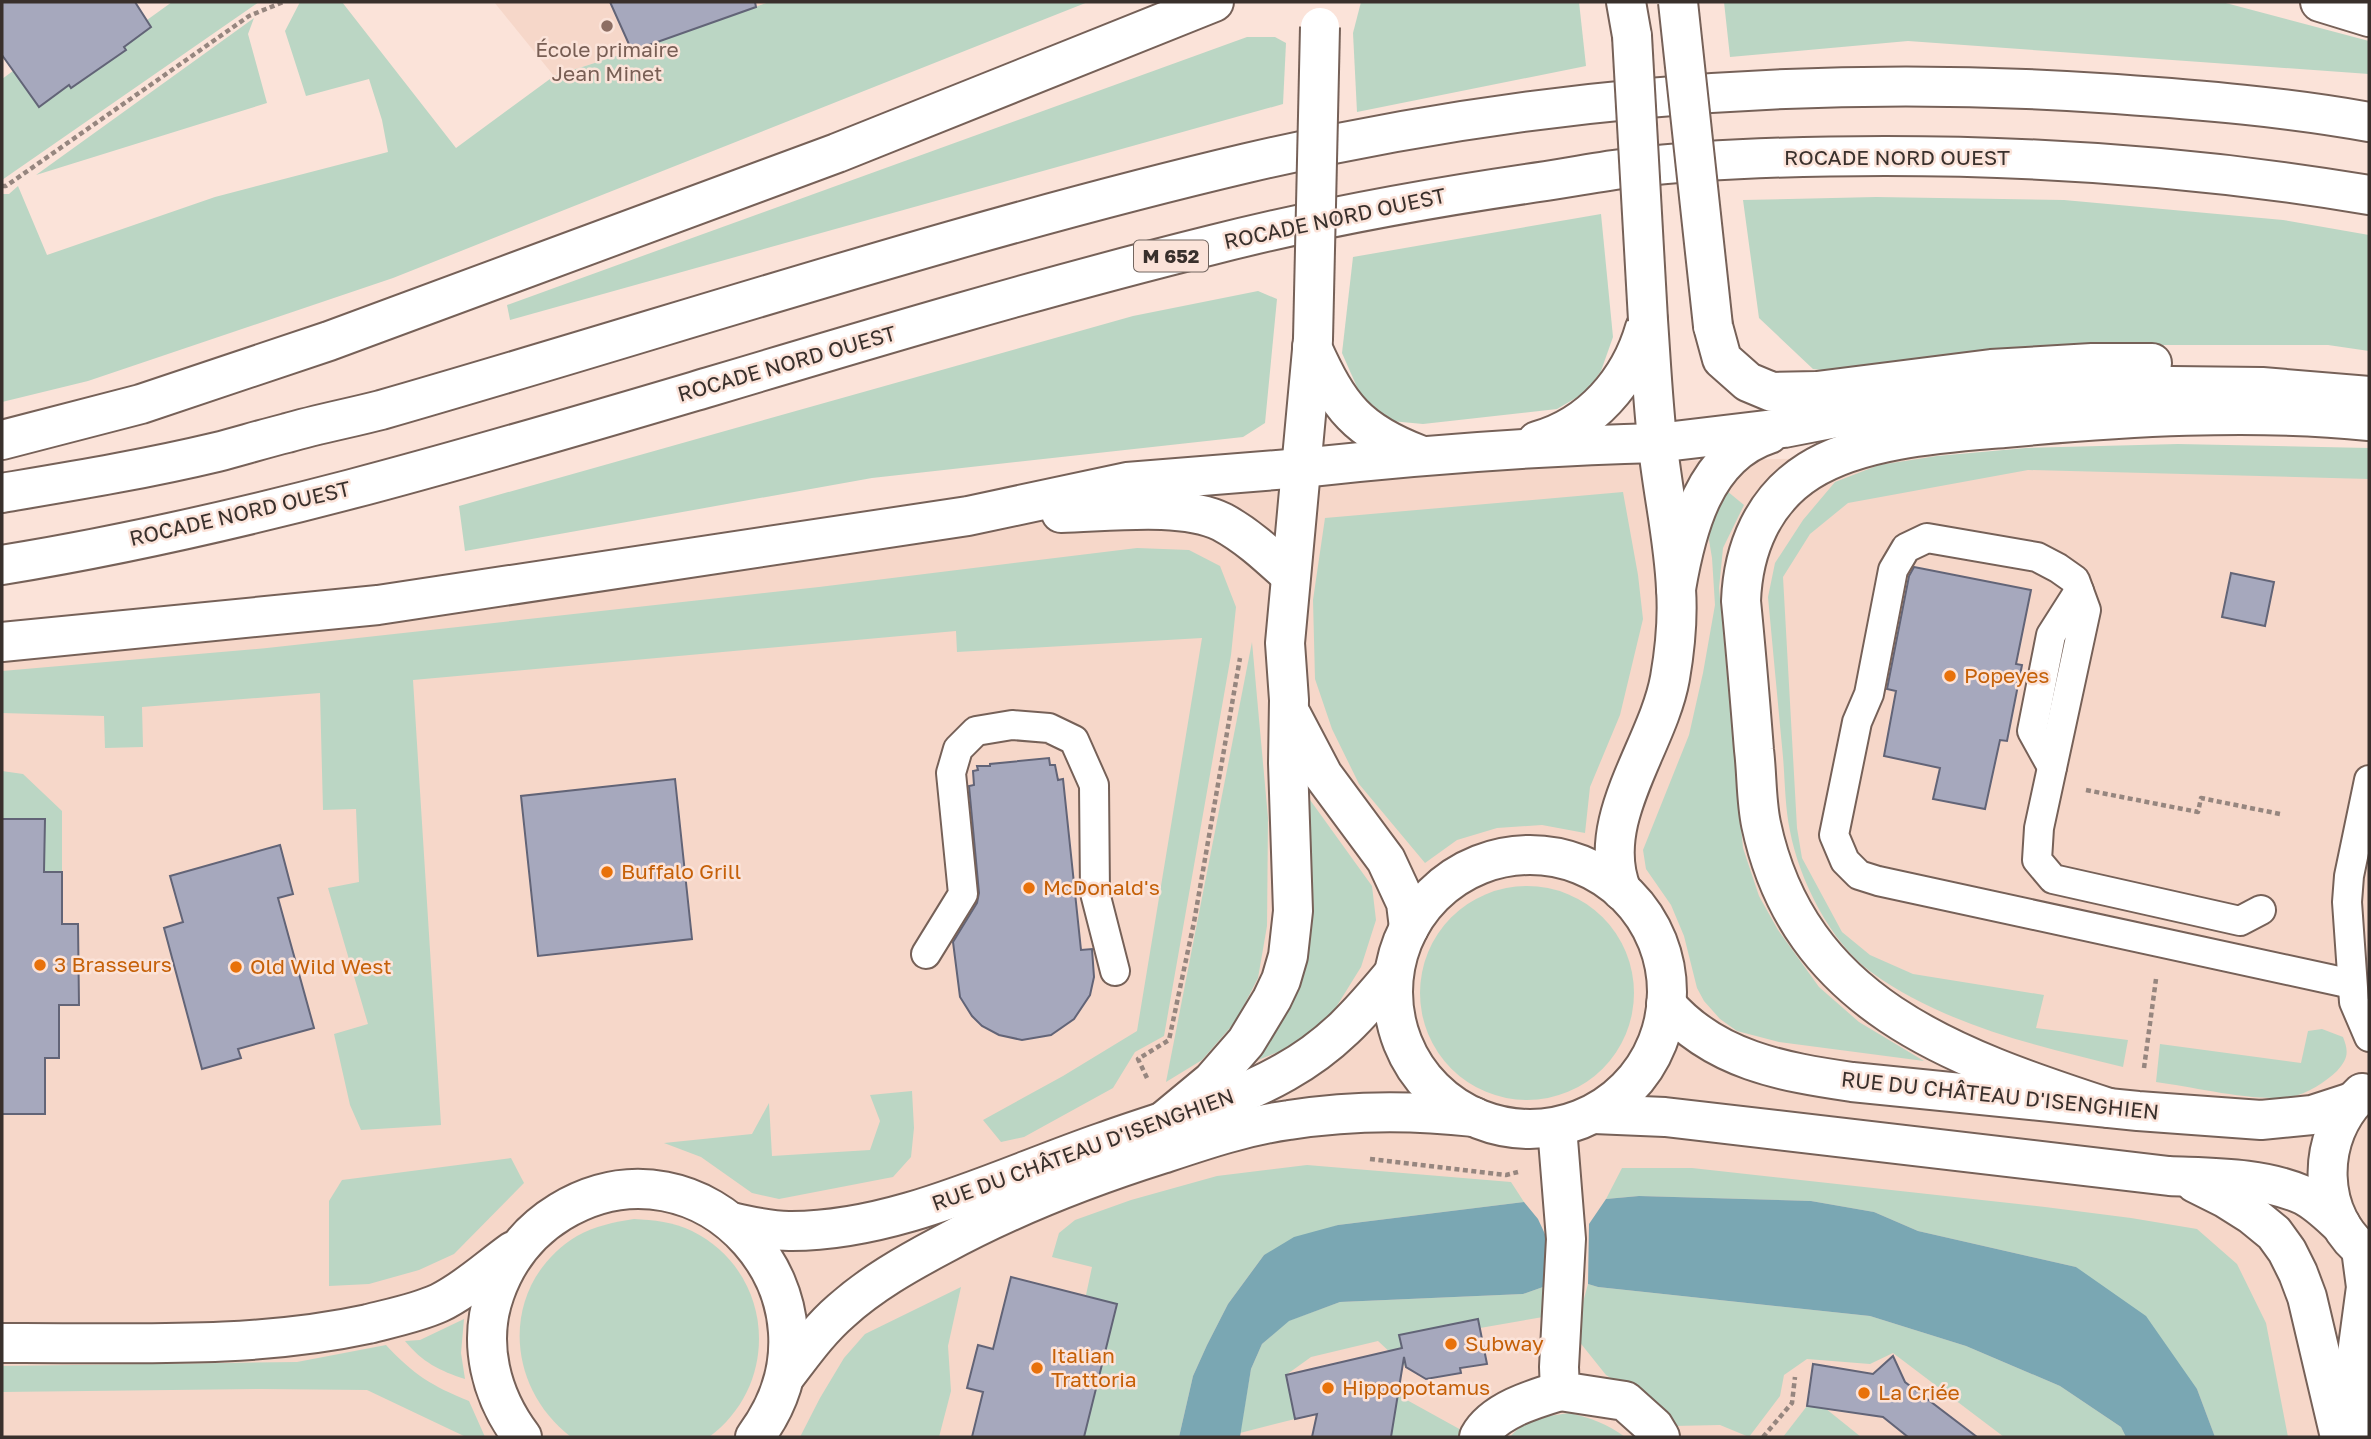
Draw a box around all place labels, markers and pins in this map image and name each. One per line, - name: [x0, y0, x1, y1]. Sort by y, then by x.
- marker: École primaire Jean Minet: [599, 18, 615, 34]
- place label: École primaire Jean Minet: [535, 36, 679, 86]
- place label: Popeyes: [1964, 662, 2049, 688]
- marker: Popeyes: [1942, 668, 1958, 684]
- place label: Buffalo Grill: [621, 858, 741, 884]
- marker: Buffalo Grill: [599, 864, 615, 880]
- place label: McDonald's: [1043, 874, 1160, 900]
- marker: McDonald's: [1021, 880, 1037, 896]
- place label: 3 Brasseurs: [54, 951, 172, 977]
- place label: Old Wild West: [250, 953, 392, 979]
- marker: 3 Brasseurs: [32, 957, 48, 973]
- marker: Old Wild West: [228, 959, 244, 975]
- place label: Subway: [1465, 1330, 1544, 1356]
- marker: Subway: [1443, 1336, 1459, 1352]
- place label: Italian Trattoria: [1051, 1342, 1137, 1392]
- marker: Italian Trattoria: [1029, 1360, 1045, 1376]
- place label: Hippopotamus: [1342, 1374, 1490, 1400]
- place label: La Criée: [1878, 1379, 1960, 1405]
- marker: Hippopotamus: [1320, 1380, 1336, 1396]
- marker: La Criée: [1856, 1385, 1872, 1401]

